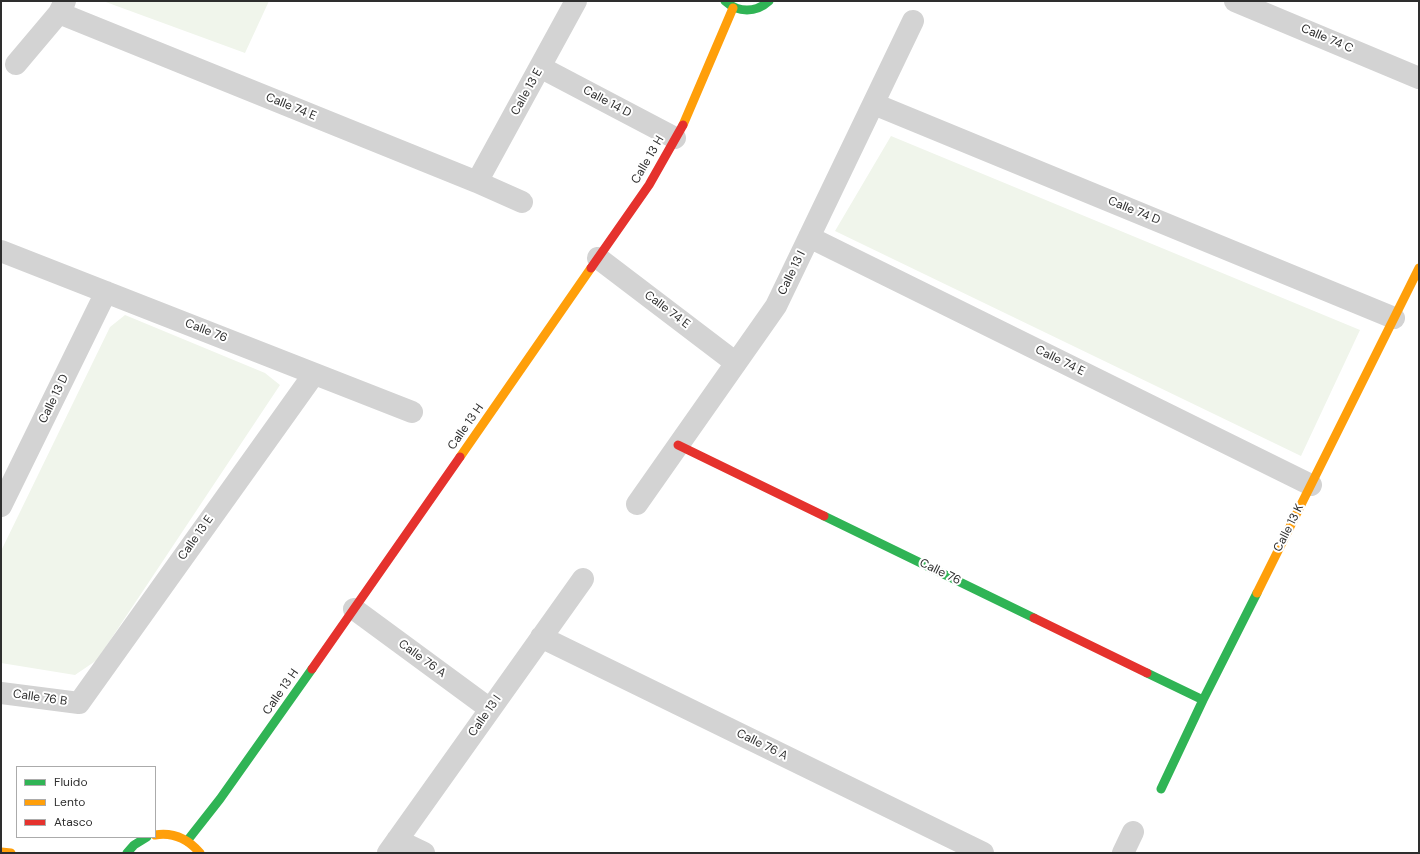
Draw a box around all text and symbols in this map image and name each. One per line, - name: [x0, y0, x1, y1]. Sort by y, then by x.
- street label: Calle 74 C: [1299, 22, 1355, 56]
- street label: Calle 13 E: [508, 66, 546, 118]
- street label: Calle 14 D: [580, 83, 634, 121]
- street label: Calle 74 E: [264, 90, 318, 124]
- street label: Calle 13 H: [629, 134, 667, 186]
- street label: Calle 74 D: [1106, 194, 1162, 228]
- street label: Calle 13 I: [775, 249, 809, 297]
- street label: Calle 74 E: [641, 288, 693, 332]
- street label: Calle 76: [183, 316, 229, 346]
- street label: Calle 74 E: [1033, 343, 1087, 379]
- street label: Calle 13 D: [36, 372, 72, 426]
- street label: Calle 13 H: [445, 401, 487, 453]
- street label: Calle 13 K: [1271, 502, 1307, 554]
- street label: Calle 13 E: [175, 513, 217, 563]
- street label: Calle 76: [917, 556, 963, 588]
- street label: Calle 76 A: [395, 637, 449, 681]
- street label: Calle 13 H: [260, 666, 302, 718]
- street label: Calle 76 B: [12, 687, 68, 709]
- street label: Calle 13 I: [466, 692, 504, 740]
- street label: Calle 76 A: [734, 726, 790, 764]
- legend: [16, 766, 156, 838]
- text: Fluido: [54, 774, 88, 790]
- text: Lento: [54, 794, 85, 810]
- text: Atasco: [54, 814, 93, 830]

